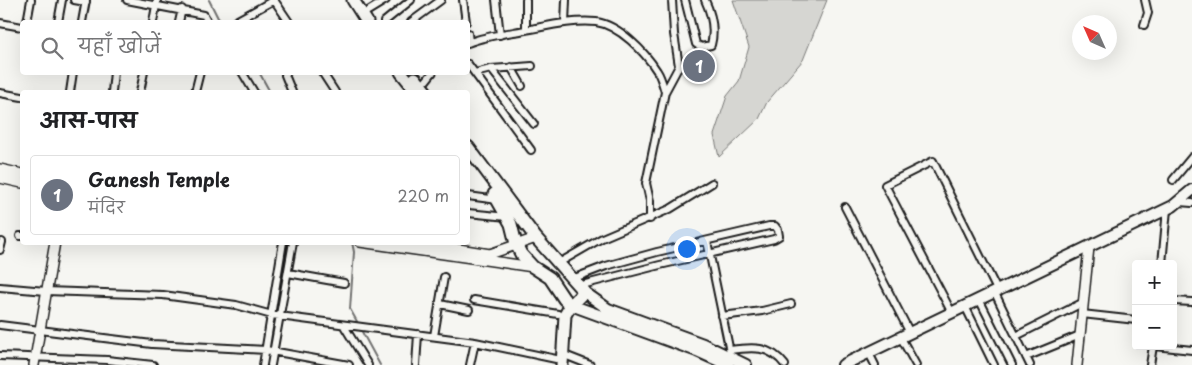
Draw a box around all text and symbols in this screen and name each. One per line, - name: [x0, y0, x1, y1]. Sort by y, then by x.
- north arrow: [1072, 15, 1117, 60]
- search box: [20, 20, 470, 75]
- text: यहाँ खोजें: [78, 31, 161, 59]
- icon: search: [38, 34, 66, 62]
- pin: 1: [683, 47, 715, 85]
- text: आस-पास: [40, 103, 137, 135]
- text: Ganesh Temple: [88, 165, 230, 193]
- text: 1: [53, 183, 61, 207]
- text: 220 m: [398, 183, 449, 207]
- text: मंदिर: [88, 194, 125, 218]
- your location: [674, 236, 700, 262]
- map controls: [1132, 260, 1177, 350]
- button: +: [1132, 260, 1177, 305]
- button: −: [1132, 305, 1177, 350]

